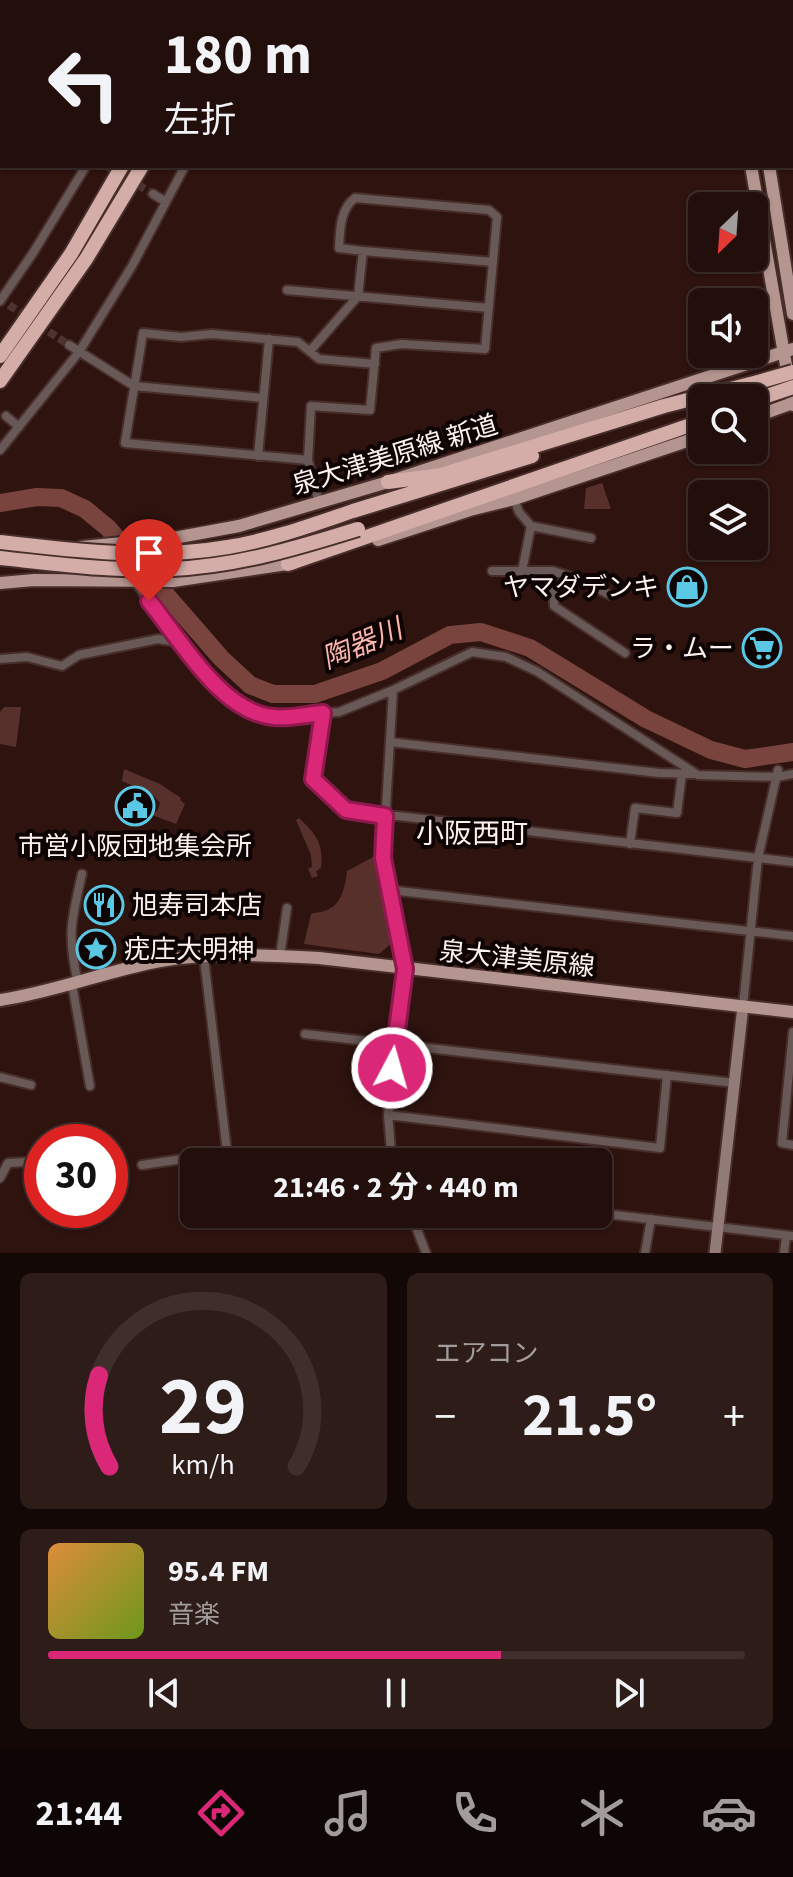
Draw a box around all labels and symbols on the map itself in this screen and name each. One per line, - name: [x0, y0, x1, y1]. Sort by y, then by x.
- north arrow: [688, 192, 768, 272]
- street label: 泉大津美原線 新道: [288, 406, 502, 504]
- pin: [115, 519, 183, 601]
- shop icon: ヤマダデンキ: [666, 566, 708, 608]
- place label: ヤマダデンキ: [503, 569, 659, 606]
- water label: 陶器川: [316, 608, 411, 679]
- supermarket icon: ラ・ムー: [741, 627, 783, 669]
- place label: ラ・ムー: [630, 630, 734, 667]
- public building icon: 市営小阪団地集会所: [114, 785, 156, 827]
- district label: 小阪西町: [416, 814, 528, 854]
- place label: 市営小阪団地集会所: [18, 828, 252, 865]
- restaurant icon: 旭寿司本店: [83, 884, 125, 926]
- place label: 旭寿司本店: [132, 887, 262, 924]
- place icon: 疣庄大明神: [75, 928, 117, 970]
- place label: 疣庄大明神: [124, 931, 254, 968]
- street label: 泉大津美原線: [437, 932, 597, 986]
- position arrow: [350, 1026, 434, 1110]
- speed limit sign: 30: [24, 1124, 128, 1228]

